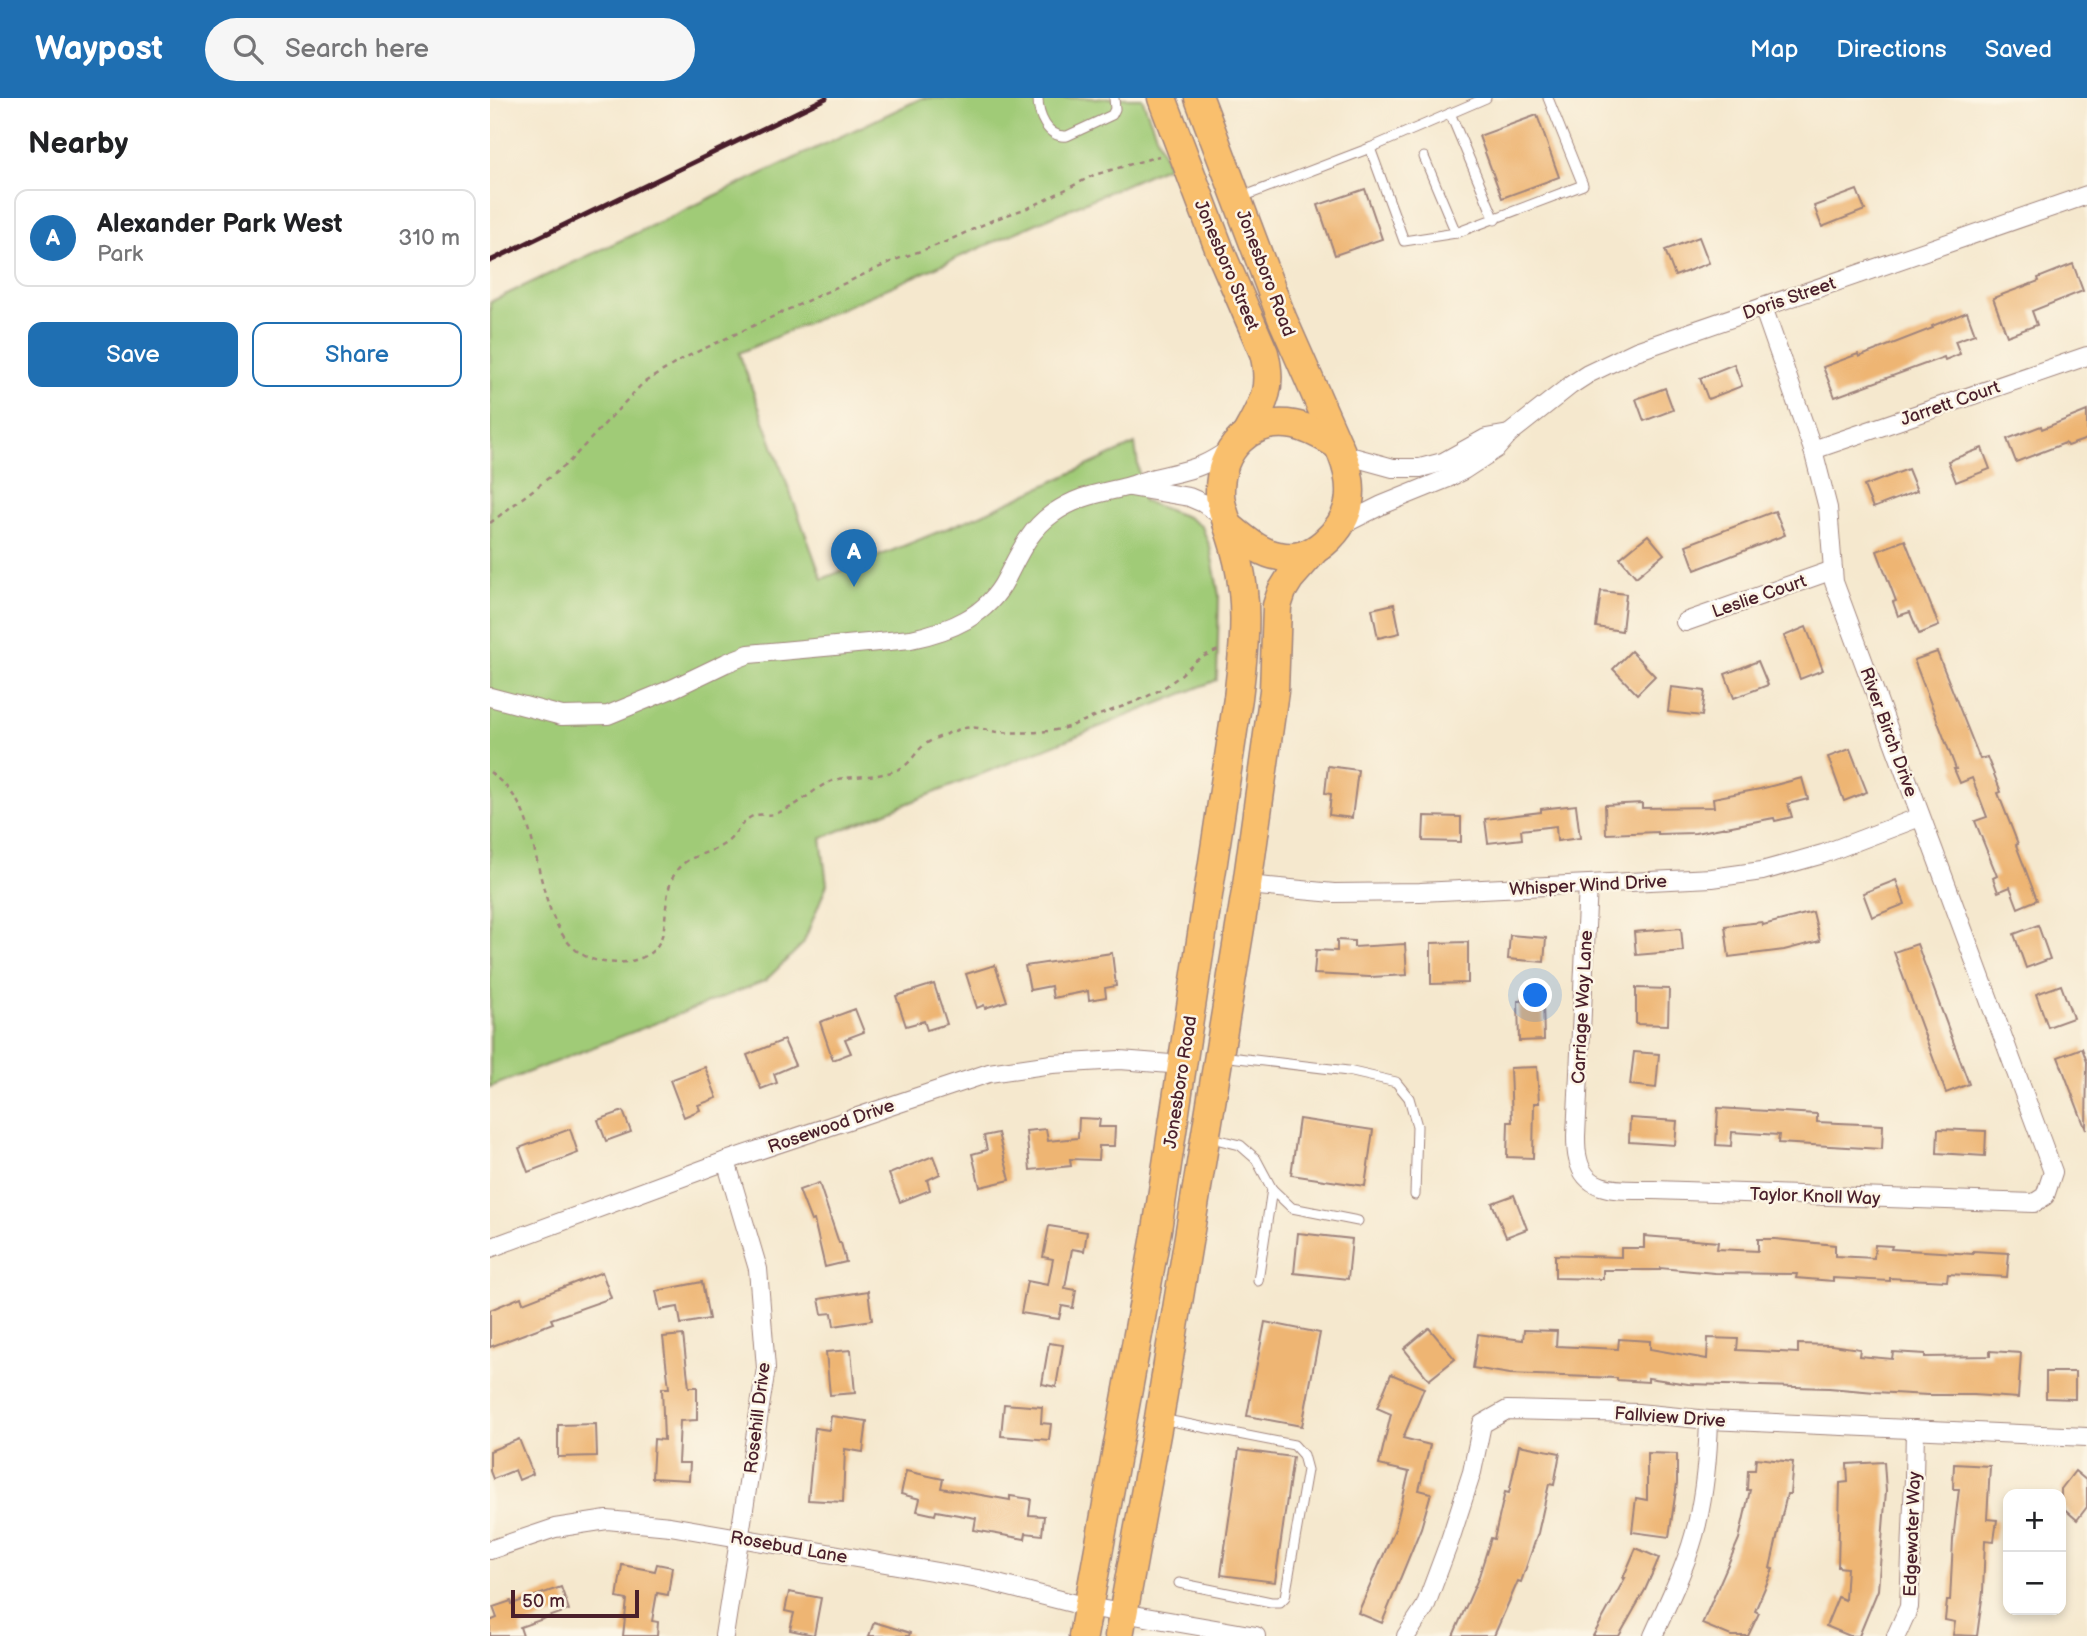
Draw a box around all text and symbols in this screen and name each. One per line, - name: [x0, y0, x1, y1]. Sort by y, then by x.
- search box: [205, 18, 695, 81]
- text: Waypost: [35, 29, 163, 69]
- icon: search: [229, 30, 267, 68]
- text: Search here: [285, 34, 429, 65]
- text: Map: [1750, 35, 1798, 64]
- text: Directions: [1836, 35, 1947, 64]
- text: Saved: [1985, 35, 2052, 64]
- text: Nearby: [28, 126, 128, 162]
- street label: Jonesboro Street: [1190, 197, 1264, 334]
- street label: Jonesboro Road: [1232, 207, 1299, 340]
- text: Alexander Park West: [97, 209, 342, 240]
- text: A: [46, 224, 60, 252]
- text: 310 m: [398, 224, 460, 252]
- text: Park: [97, 240, 143, 268]
- street label: Doris Street: [1740, 273, 1839, 324]
- button: Save: [28, 322, 238, 387]
- button: Share: [252, 322, 462, 387]
- street label: Jarrett Court: [1898, 377, 2003, 430]
- pin: A: [831, 529, 877, 587]
- street label: Leslie Court: [1709, 570, 1809, 622]
- street label: River Birch Drive: [1855, 665, 1922, 800]
- street label: Whisper Wind Drive: [1509, 871, 1668, 900]
- street label: Carriage Way Lane: [1568, 929, 1597, 1084]
- your location: [1518, 978, 1552, 1012]
- street label: Jonesboro Road: [1160, 1014, 1201, 1150]
- street label: Rosewood Drive: [765, 1095, 898, 1158]
- street label: Taylor Knoll Way: [1749, 1184, 1881, 1209]
- street label: Rosehill Drive: [740, 1361, 775, 1475]
- street label: Fallview Drive: [1614, 1403, 1726, 1432]
- street label: Edgewater Way: [1900, 1470, 1925, 1597]
- map controls: [2003, 1489, 2066, 1615]
- button: +: [2003, 1489, 2066, 1552]
- street label: Rosebud Lane: [729, 1527, 849, 1568]
- button: −: [2003, 1552, 2066, 1615]
- scale bar: [511, 1587, 639, 1619]
- text: 50 m: [522, 1590, 565, 1613]

